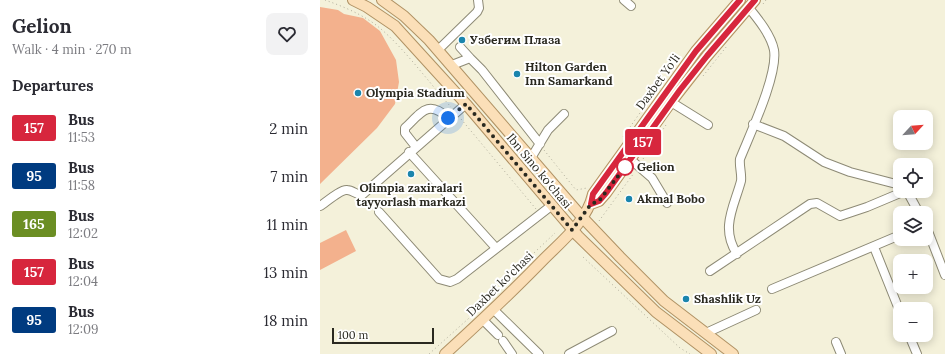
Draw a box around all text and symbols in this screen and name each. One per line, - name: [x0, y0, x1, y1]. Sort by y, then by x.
- button: heart: [266, 13, 308, 55]
- text: Gelion: [12, 14, 72, 38]
- place label: Узбегим Плаза: [470, 32, 561, 47]
- marker: Узбегим Плаза: [457, 35, 467, 45]
- text: Walk · 4 min · 270 m: [12, 41, 132, 58]
- street label: Daxbet Yo'li: [632, 51, 683, 113]
- place label: Hilton Garden Inn Samarkand: [525, 59, 613, 88]
- marker: Hilton Garden Inn Samarkand: [512, 69, 522, 79]
- text: Departures: [12, 76, 93, 95]
- place label: Olympia Stadium: [366, 85, 465, 100]
- marker: Olympia Stadium: [353, 88, 363, 98]
- your location: [438, 108, 458, 128]
- text: Bus: [68, 110, 94, 129]
- north arrow: [893, 110, 933, 150]
- map controls: [893, 110, 933, 342]
- text: 157: [24, 119, 44, 137]
- text: 2 min: [269, 119, 308, 138]
- text: 11:53: [68, 129, 95, 146]
- line badge: 157: [620, 129, 666, 155]
- street label: Ibn Sino ko'chasi: [504, 130, 575, 211]
- text: 157: [633, 133, 653, 151]
- text: Bus: [68, 158, 94, 177]
- marker: Gelion: [616, 158, 634, 176]
- button: locate: [893, 158, 933, 198]
- place label: Gelion: [637, 159, 675, 174]
- text: 95: [26, 167, 42, 185]
- text: 7 min: [270, 167, 308, 186]
- marker: Olimpia zaxiralari tayyorlash markazi: [406, 169, 416, 179]
- text: 11:58: [68, 177, 95, 194]
- place label: Olimpia zaxiralari tayyorlash markazi: [356, 180, 466, 209]
- place label: Akmal Bobo: [637, 191, 705, 206]
- marker: Akmal Bobo: [624, 194, 634, 204]
- text: Bus: [68, 206, 94, 225]
- button: layers: [893, 206, 933, 246]
- text: 165: [23, 215, 45, 233]
- text: 11 min: [266, 215, 308, 234]
- text: 12:02: [68, 225, 98, 242]
- street label: Daxbet ko'chasi: [463, 248, 536, 319]
- text: Bus: [68, 254, 94, 273]
- button: +: [893, 254, 933, 294]
- text: 157: [24, 263, 44, 281]
- text: 13 min: [264, 263, 308, 282]
- text: 12:04: [68, 273, 98, 290]
- place label: Shashlik Uz: [694, 291, 761, 306]
- marker: Shashlik Uz: [681, 294, 691, 304]
- text: Bus: [68, 302, 94, 321]
- button: −: [893, 302, 933, 342]
- text: 95: [26, 311, 42, 329]
- text: 18 min: [263, 311, 308, 330]
- text: 12:09: [68, 321, 99, 338]
- scale bar: [332, 326, 434, 345]
- text: 100 m: [338, 328, 368, 342]

